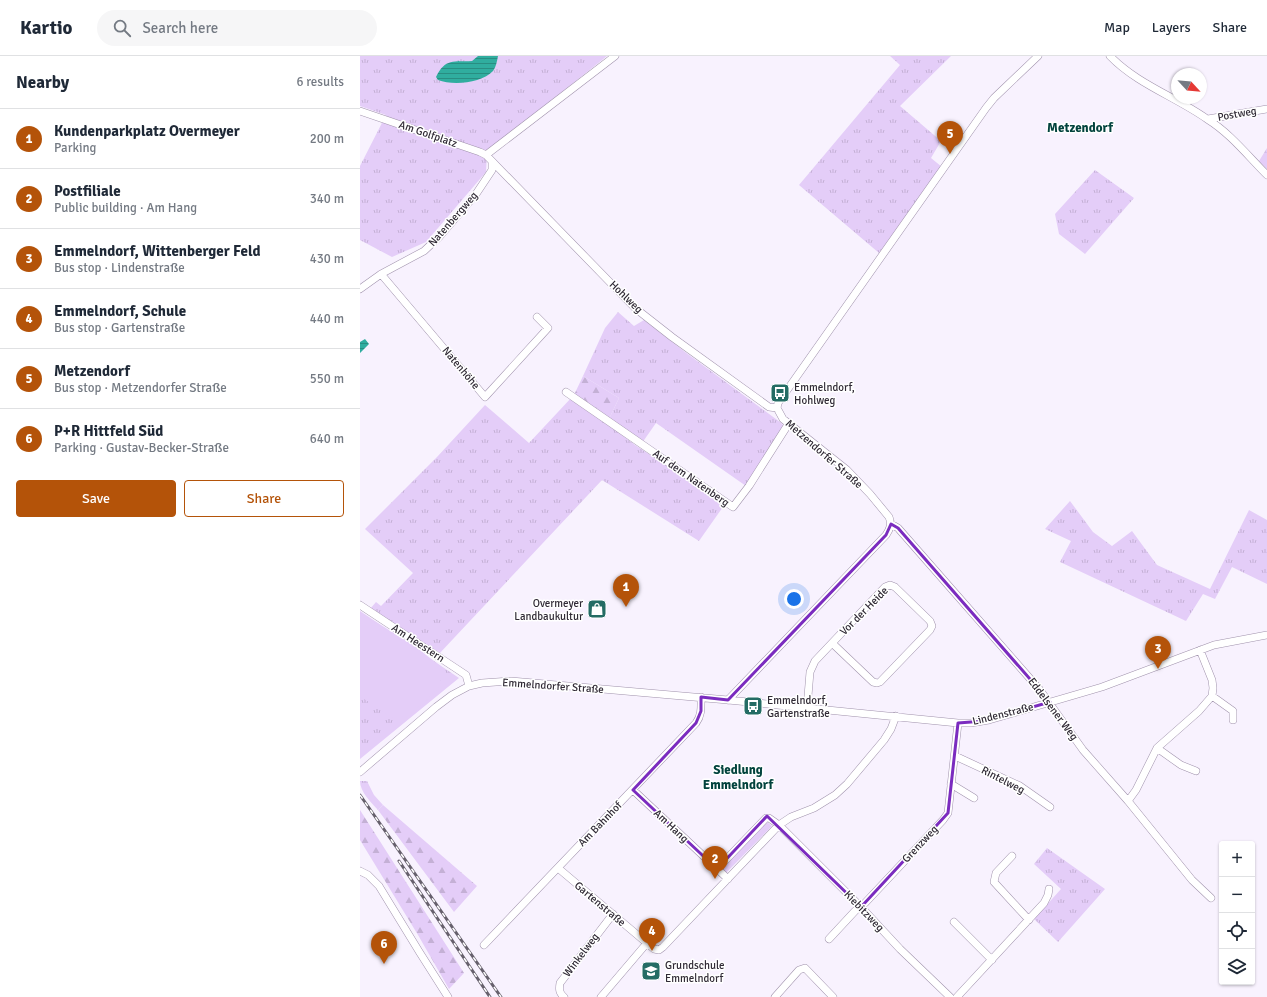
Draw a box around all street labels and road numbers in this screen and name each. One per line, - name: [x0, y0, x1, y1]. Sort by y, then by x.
- street label: Postweg: [1216, 104, 1258, 124]
- street label: Am Golfplatz: [397, 118, 459, 150]
- street label: Natenbergweg: [426, 189, 480, 249]
- street label: Hohlweg: [607, 278, 646, 316]
- street label: Natenhöhe: [439, 344, 483, 392]
- street label: Metzendorfer Straße: [783, 417, 865, 491]
- street label: Auf dem Natenberg: [650, 447, 732, 509]
- street label: Vor der Heide: [837, 584, 891, 638]
- street label: Am Heestern: [389, 621, 447, 665]
- street label: Eddelsener Weg: [1025, 675, 1081, 743]
- street label: Emmelndorfer Straße: [502, 676, 604, 696]
- street label: Lindenstraße: [971, 700, 1035, 728]
- street label: Rintelweg: [979, 764, 1027, 797]
- street label: Am Bahnhof: [575, 798, 626, 849]
- street label: Am Hang: [651, 807, 691, 845]
- street label: Grenzweg: [899, 822, 941, 865]
- street label: Gartenstraße: [572, 879, 628, 929]
- street label: Kiebitzweg: [841, 888, 887, 934]
- street label: Winkelweg: [560, 930, 602, 979]

